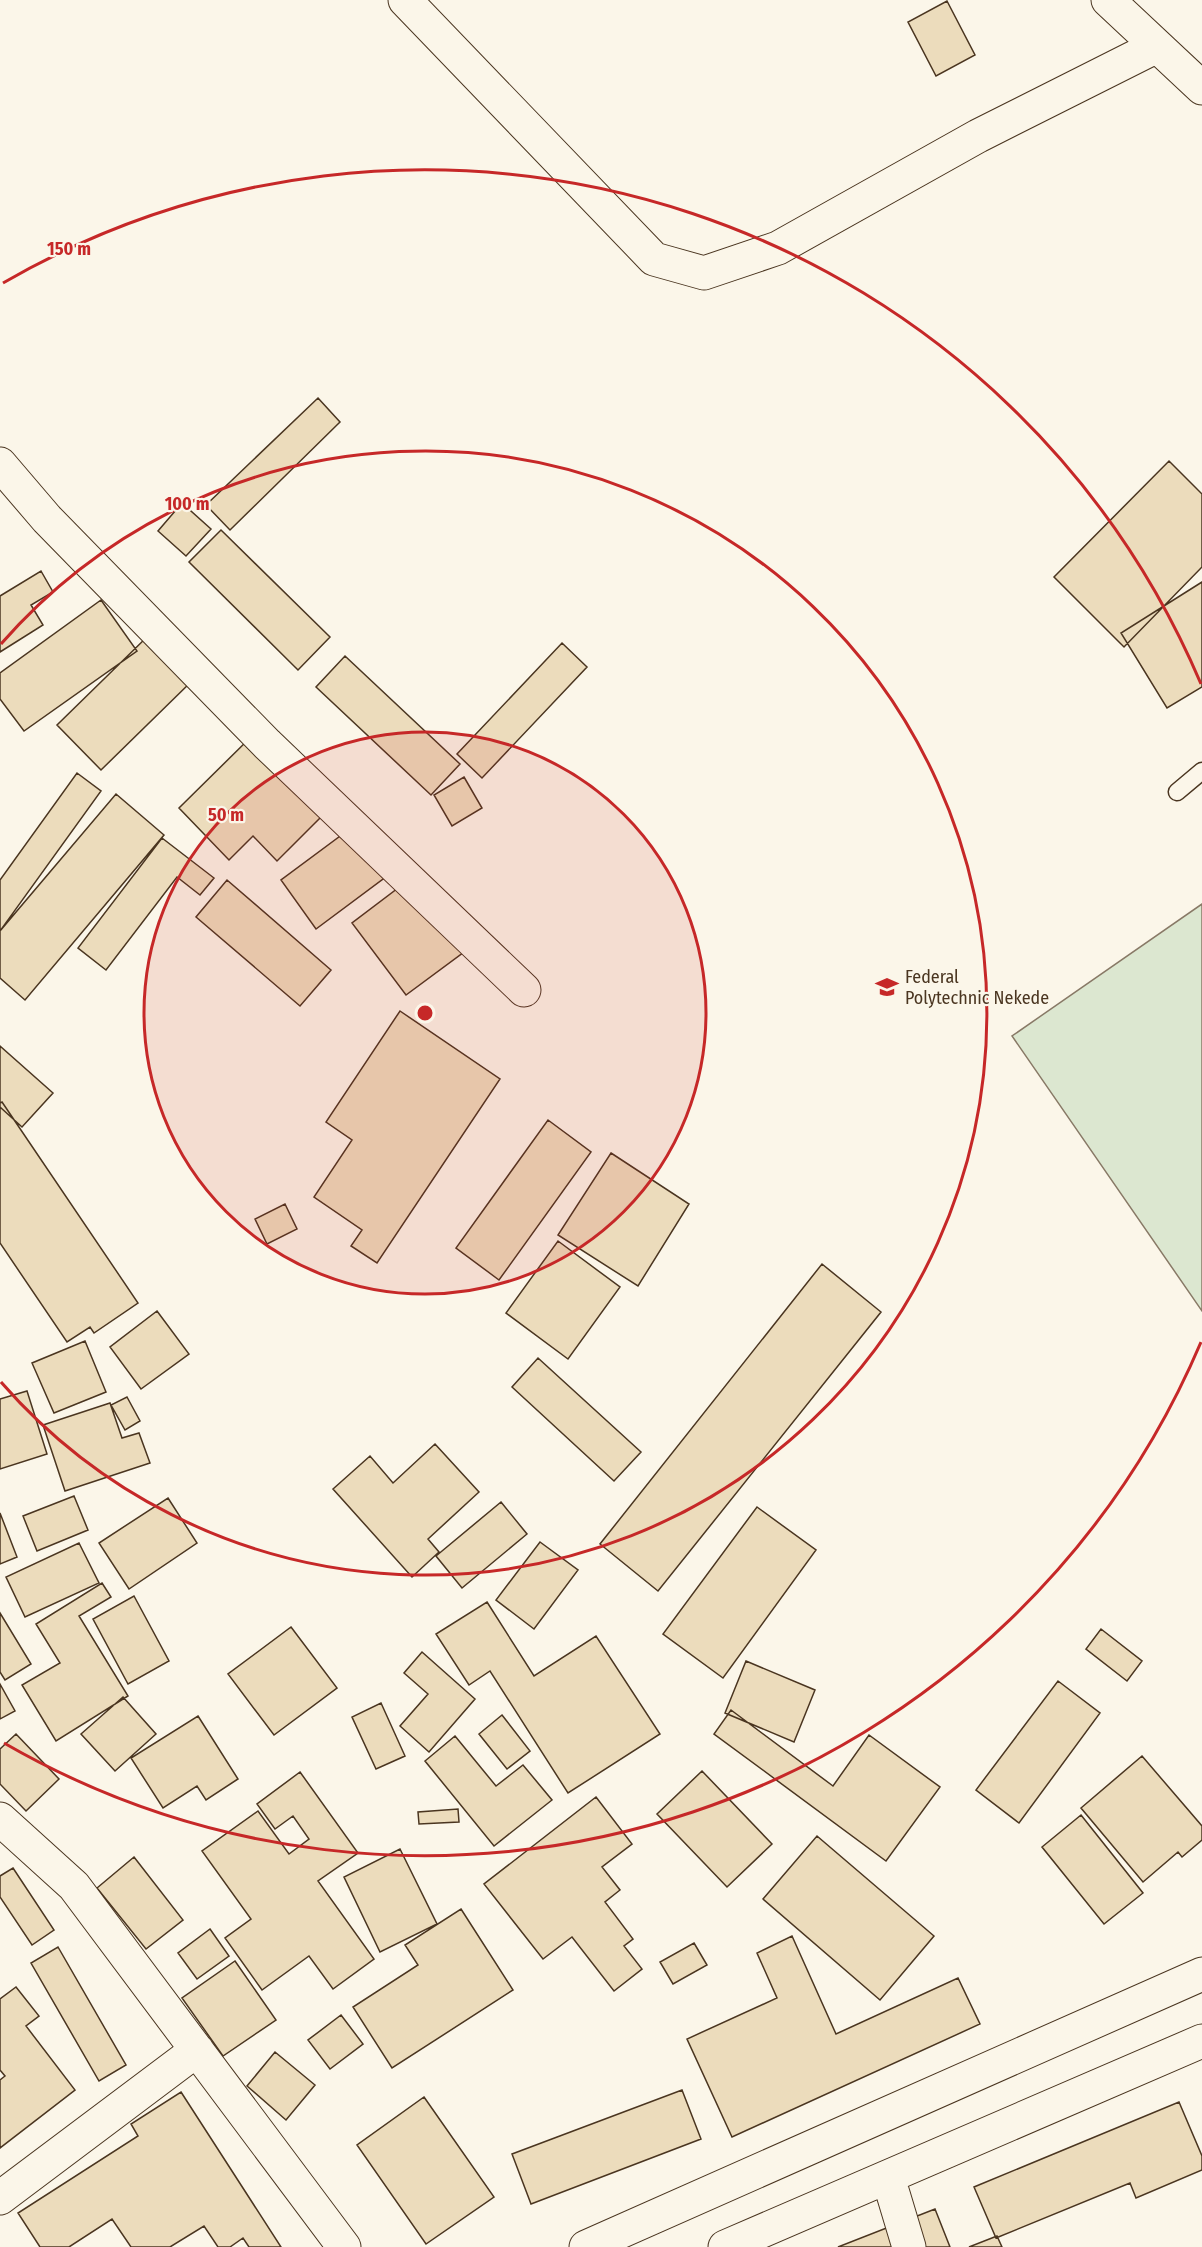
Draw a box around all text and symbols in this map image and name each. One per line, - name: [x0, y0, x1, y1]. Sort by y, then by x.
- text: 150 m: [47, 238, 91, 260]
- text: 100 m: [165, 493, 209, 515]
- text: 50 m: [208, 804, 244, 826]
- place label: Federal Polytechnic Nekede: [905, 966, 1049, 1009]
- school or university icon: Federal Polytechnic Nekede: [874, 974, 900, 1000]
- centre of rings: [415, 1003, 435, 1023]

